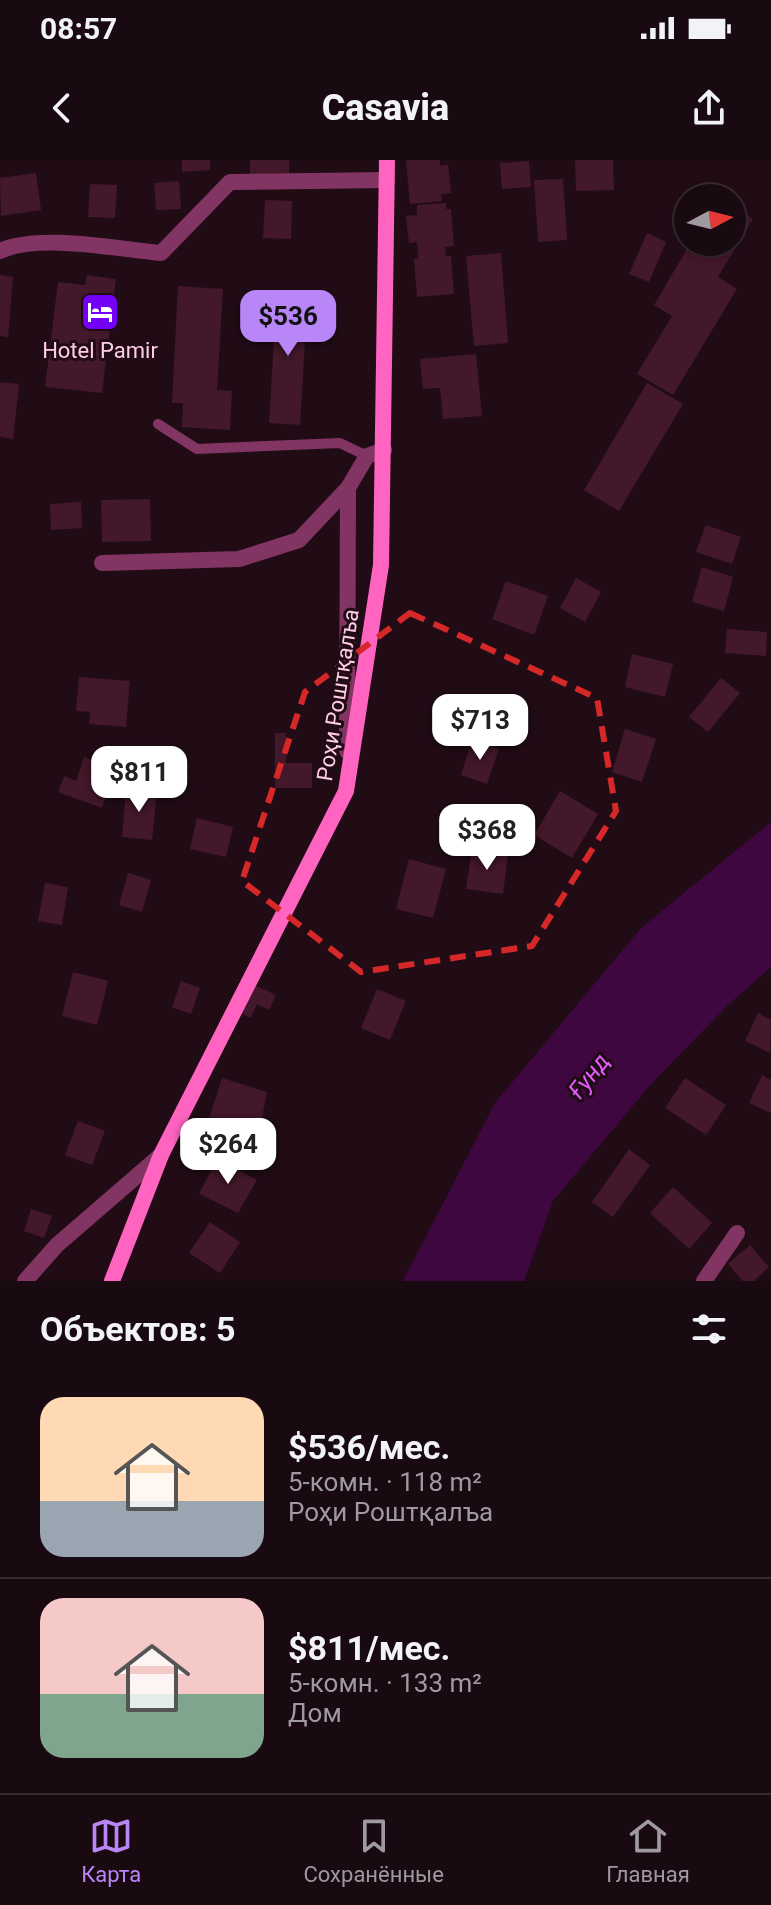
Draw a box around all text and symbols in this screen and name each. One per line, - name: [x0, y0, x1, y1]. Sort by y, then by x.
- text: 08:57: [40, 11, 117, 46]
- icon: back: [40, 86, 84, 130]
- icon: share: [687, 86, 731, 130]
- text: Casavia: [322, 87, 449, 129]
- north arrow: [674, 184, 746, 256]
- map controls: [674, 184, 746, 256]
- pin: $536: [241, 290, 335, 358]
- hotel icon: Hotel Pamir: [79, 291, 121, 333]
- text: $536: [258, 301, 318, 331]
- place label: Hotel Pamir: [42, 338, 158, 363]
- street label: Роҳи Роштқалъа: [312, 607, 364, 783]
- pin: $713: [433, 694, 527, 762]
- text: $713: [450, 705, 510, 735]
- pin: $811: [92, 746, 186, 814]
- text: $811: [109, 757, 169, 787]
- pin: $368: [440, 804, 534, 872]
- text: $368: [457, 815, 517, 845]
- water label: Ғунд: [563, 1048, 615, 1104]
- pin: $264: [181, 1118, 275, 1186]
- text: $264: [198, 1129, 258, 1159]
- icon: filters: [687, 1307, 731, 1351]
- text: Объектов: 5: [40, 1309, 235, 1349]
- text: $536/мес.: [288, 1427, 450, 1467]
- icon: home: [104, 1429, 200, 1525]
- text: 5-комн. · 118 m²: [288, 1467, 482, 1497]
- text: Роҳи Роштқалъа: [288, 1497, 493, 1527]
- text: $811/мес.: [288, 1628, 450, 1668]
- icon: home: [104, 1630, 200, 1726]
- text: 5-комн. · 133 m²: [288, 1668, 482, 1698]
- text: Дом: [288, 1698, 342, 1728]
- tab: Карта: [81, 1814, 141, 1887]
- tab: Сохранённые: [303, 1814, 444, 1887]
- tab: Главная: [606, 1814, 690, 1887]

